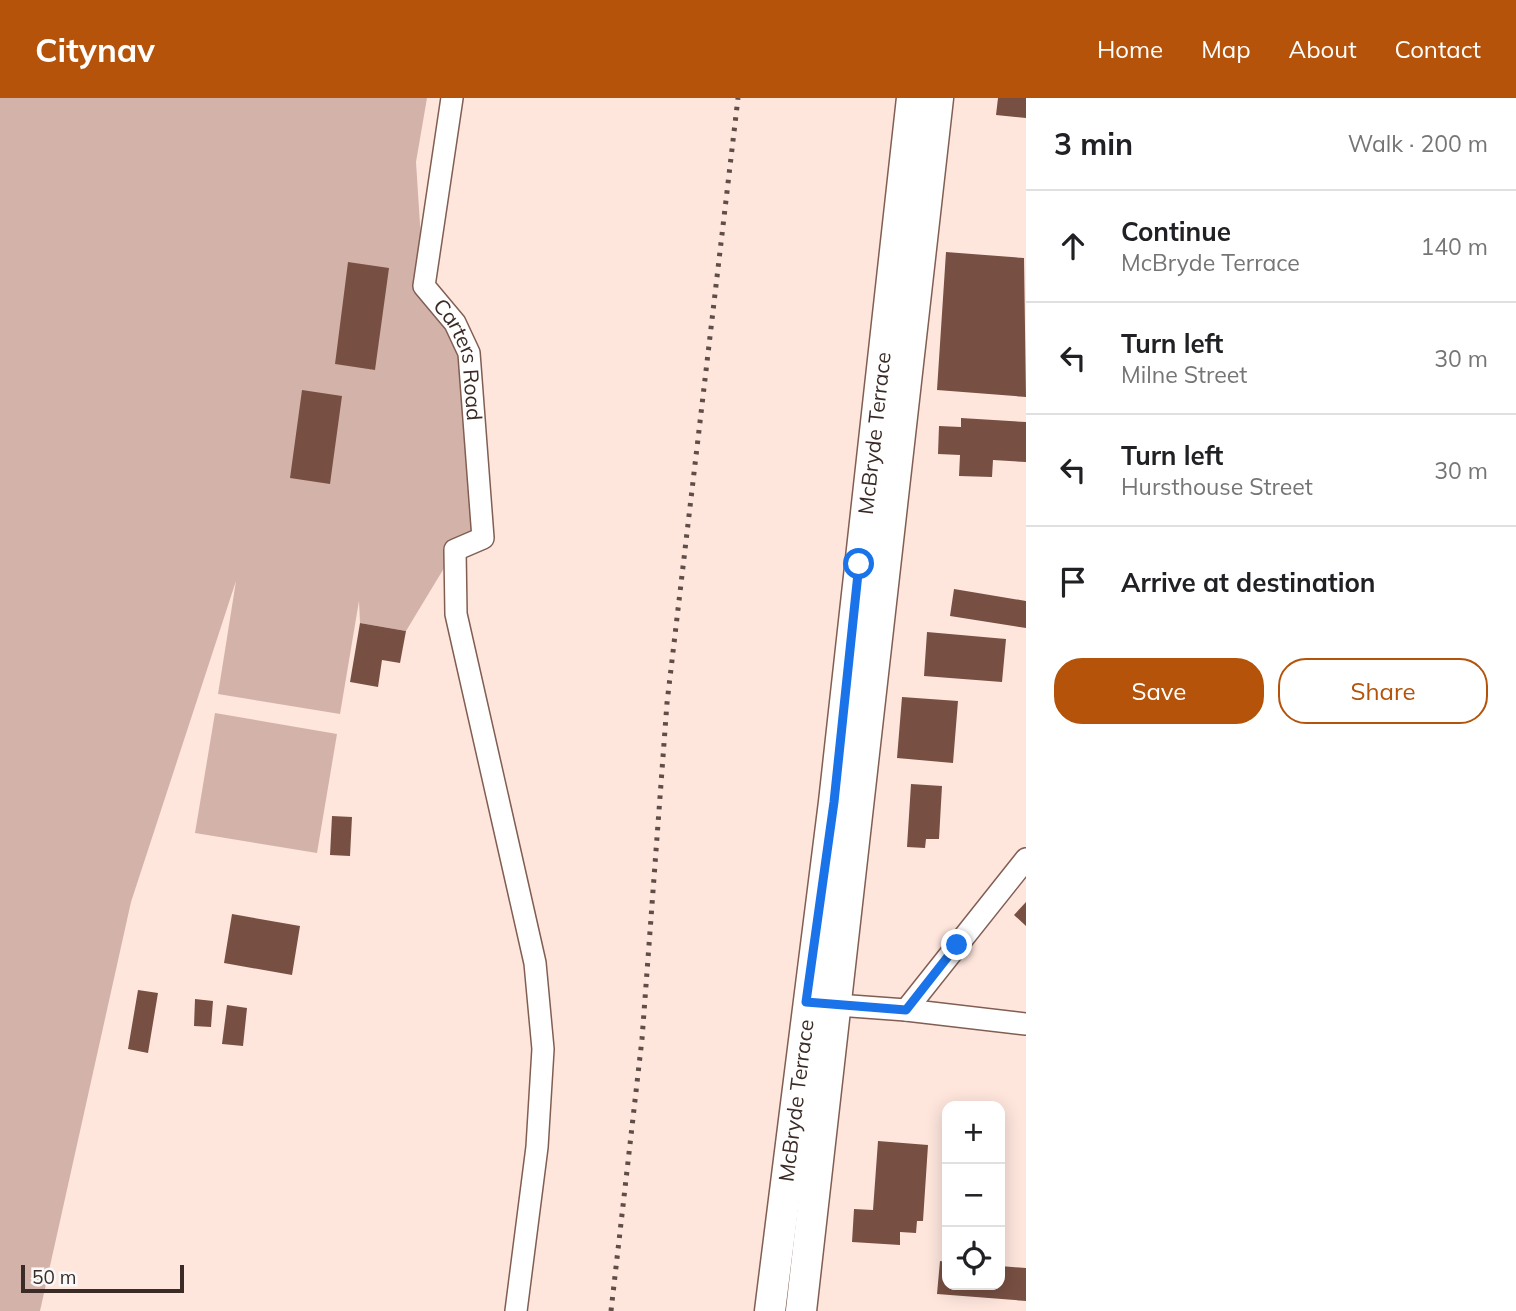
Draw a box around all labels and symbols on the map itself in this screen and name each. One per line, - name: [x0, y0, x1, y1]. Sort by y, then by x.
- street label: Carters Road: [428, 293, 488, 421]
- street label: McBryde Terrace: [852, 351, 896, 516]
- route start: [843, 548, 874, 579]
- route end: [941, 929, 972, 960]
- street label: McBryde Terrace: [772, 1018, 819, 1183]
- scale bar: [21, 1262, 184, 1294]

